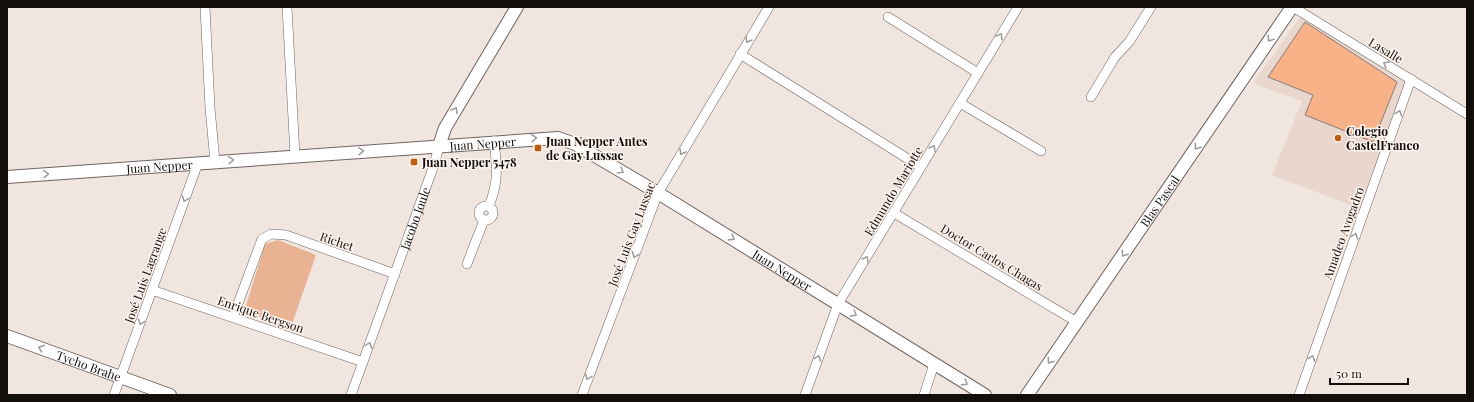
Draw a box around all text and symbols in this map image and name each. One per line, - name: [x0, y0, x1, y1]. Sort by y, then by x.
- one-way arrow: [995, 33, 1003, 40]
- street label: Lasalle: [1366, 34, 1406, 66]
- one-way arrow: [1267, 35, 1275, 42]
- one-way arrow: [746, 36, 753, 43]
- one-way arrow: [1383, 61, 1390, 69]
- one-way arrow: [451, 107, 458, 114]
- one-way arrow: [1394, 110, 1402, 117]
- place label: Colegio CastelFranco: [1346, 123, 1419, 153]
- street label: Juan Nepper: [448, 133, 517, 154]
- place label: Juan Nepper Antes de Gay Lussac: [545, 133, 648, 163]
- marker: Colegio CastelFranco: [1333, 133, 1343, 143]
- one-way arrow: [531, 134, 537, 143]
- one-way arrow: [1195, 142, 1202, 149]
- marker: Juan Nepper Antes de Gay Lussac: [533, 143, 543, 153]
- street label: Edmundo Mariotte: [860, 143, 926, 239]
- one-way arrow: [928, 145, 935, 152]
- one-way arrow: [358, 147, 364, 156]
- one-way arrow: [679, 148, 686, 155]
- place label: Juan Nepper 5478: [421, 154, 517, 170]
- street label: Juan Nepper: [125, 156, 194, 177]
- one-way arrow: [228, 156, 234, 165]
- marker: Juan Nepper 5478: [409, 157, 419, 167]
- one-way arrow: [616, 166, 624, 173]
- one-way arrow: [43, 170, 49, 179]
- street label: Blas Pascal: [1136, 172, 1183, 230]
- street label: José Luis Gay Lussac: [603, 180, 658, 289]
- street label: Amadeo Avogadro: [1319, 184, 1367, 282]
- street label: Jacobo Joule: [396, 185, 433, 252]
- one-way arrow: [181, 196, 189, 203]
- street label: Doctor Carlos Chagas: [938, 220, 1046, 294]
- street label: José Luis Lagrange: [120, 225, 170, 326]
- street label: Richet: [318, 228, 357, 254]
- one-way arrow: [1351, 232, 1359, 239]
- one-way arrow: [728, 234, 735, 241]
- street label: Juan Nepper: [749, 245, 815, 294]
- one-way arrow: [1121, 250, 1129, 257]
- one-way arrow: [631, 252, 639, 259]
- one-way arrow: [861, 256, 868, 263]
- street label: Enrique Bergson: [216, 292, 306, 336]
- one-way arrow: [850, 309, 857, 317]
- one-way arrow: [137, 318, 145, 325]
- one-way arrow: [364, 342, 373, 349]
- one-way arrow: [38, 345, 45, 353]
- street label: Tycho Brahe: [54, 347, 123, 385]
- one-way arrow: [814, 355, 822, 362]
- one-way arrow: [1307, 355, 1315, 362]
- one-way arrow: [1048, 357, 1055, 364]
- scale bar: [1330, 360, 1408, 386]
- text: 50 m: [1336, 365, 1362, 381]
- one-way arrow: [585, 373, 593, 380]
- one-way arrow: [960, 378, 967, 385]

